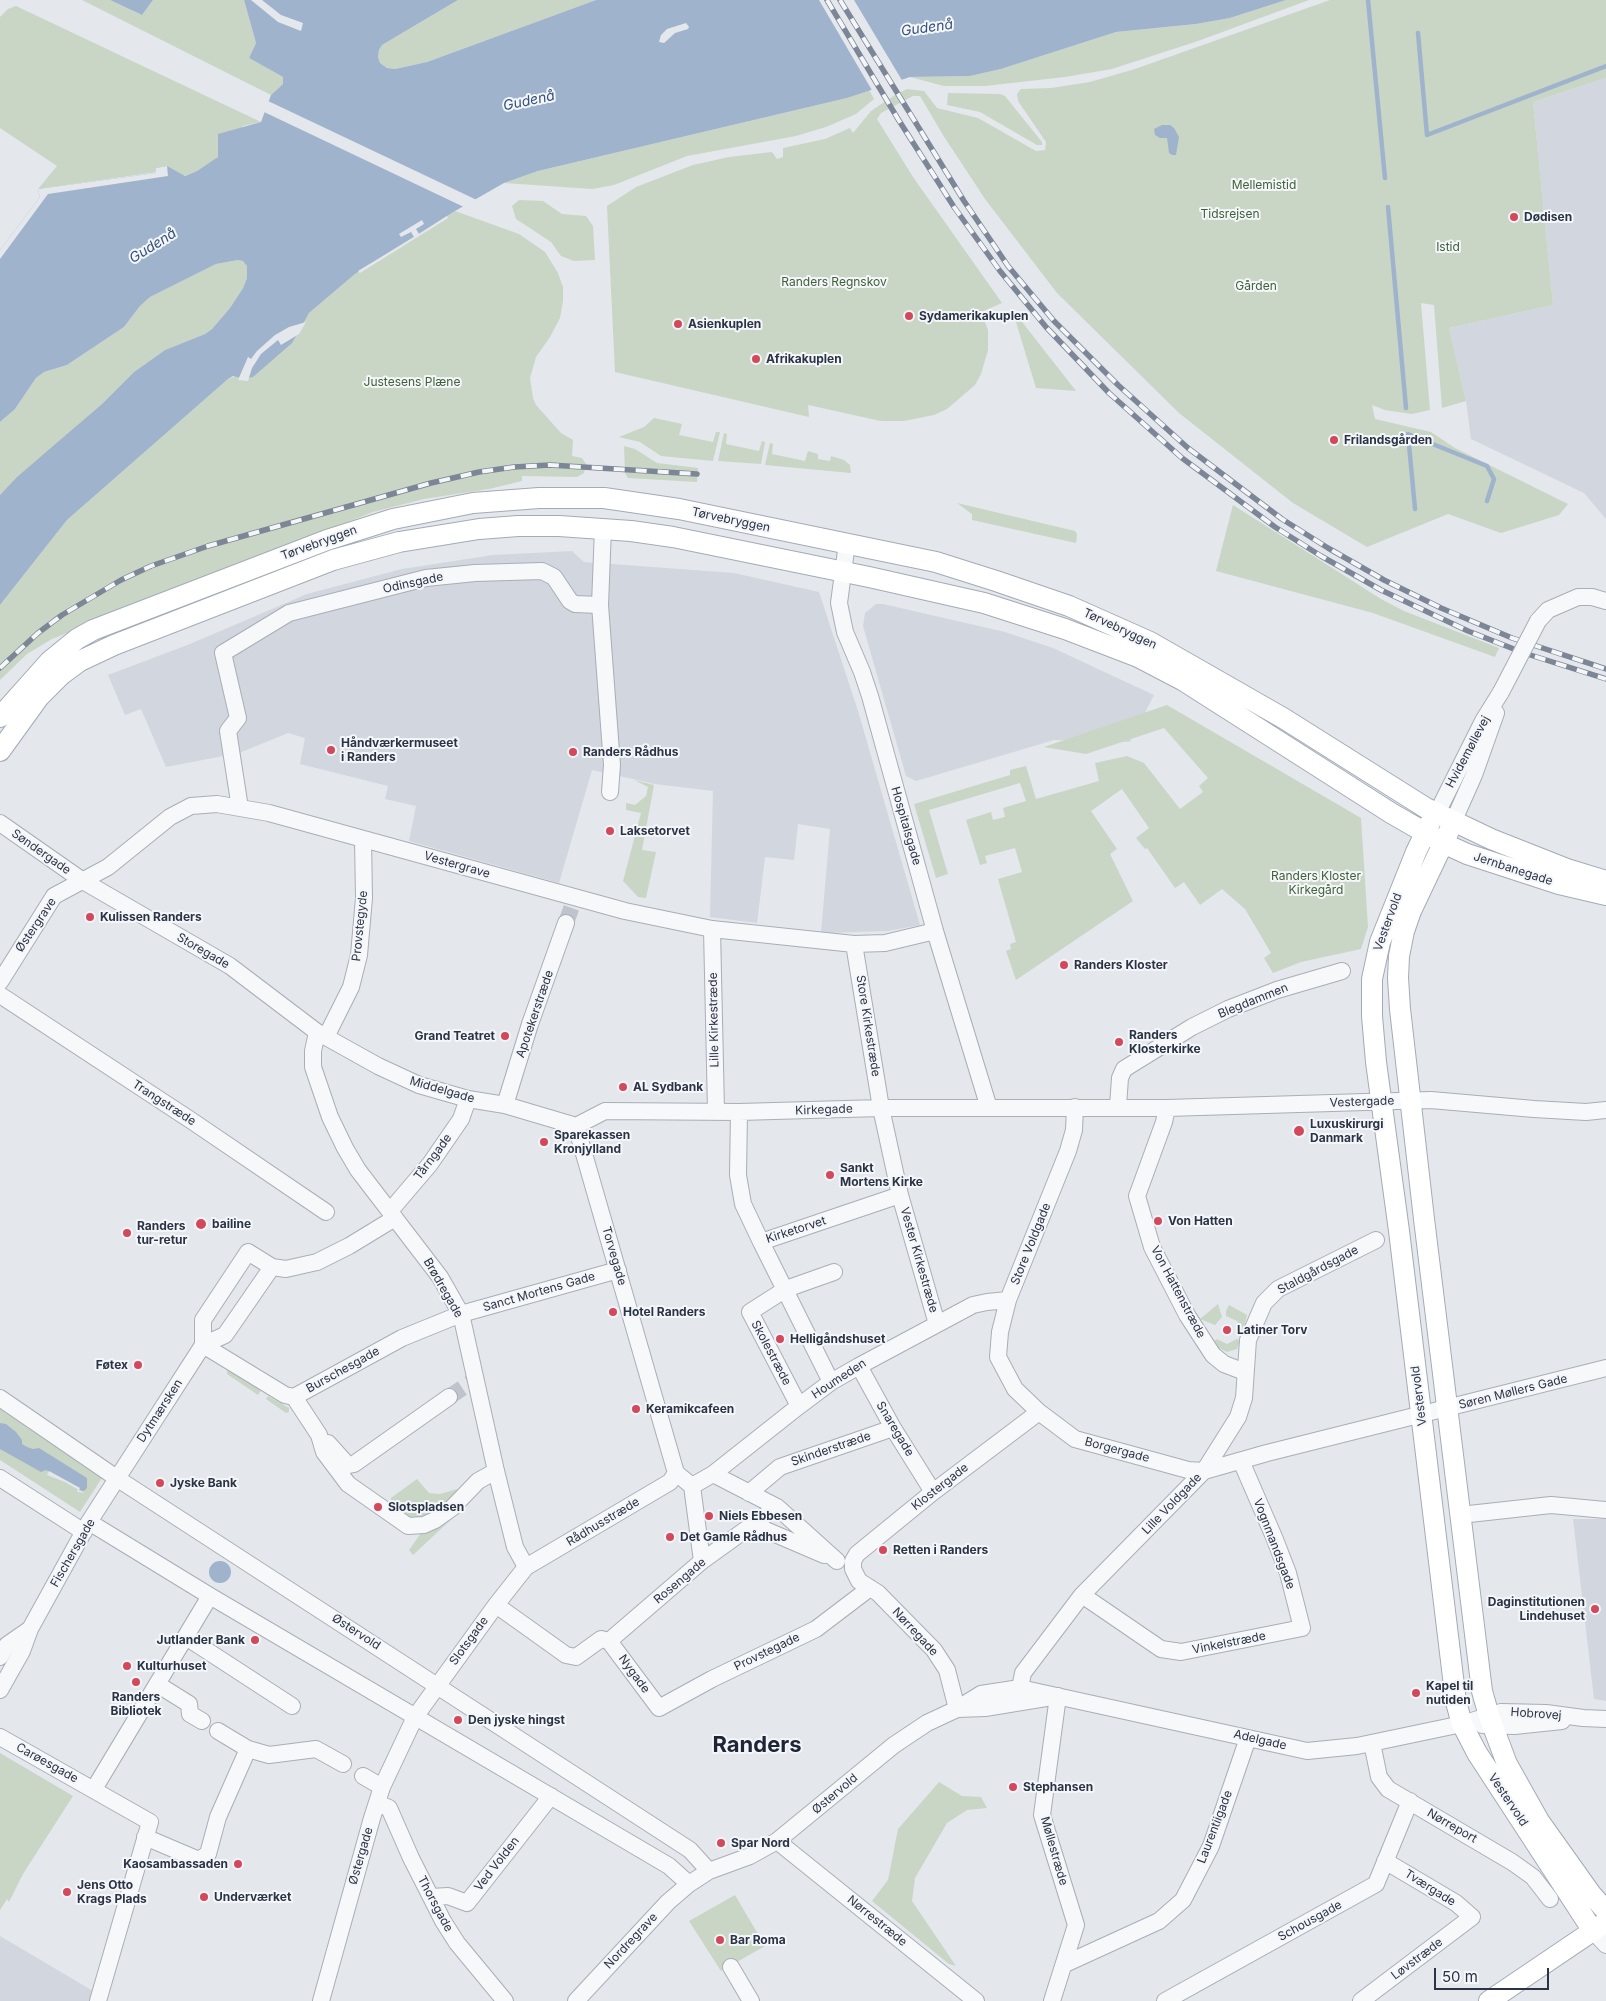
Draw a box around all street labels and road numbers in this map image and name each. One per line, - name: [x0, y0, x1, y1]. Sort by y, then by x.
- street label: Tørvebryggen: [691, 505, 771, 535]
- street label: Tørvebryggen: [279, 523, 359, 563]
- street label: Odinsgade: [382, 570, 444, 596]
- street label: Tørvebryggen: [1081, 606, 1159, 652]
- street label: Hvidemøllevej: [1443, 713, 1493, 791]
- street label: Hospitalsgade: [888, 785, 924, 867]
- street label: Søndergade: [9, 826, 73, 878]
- street label: Vestergrave: [422, 849, 492, 881]
- street label: Jernbanegade: [1472, 849, 1554, 889]
- street label: Provstegyde: [349, 890, 371, 962]
- street label: Vestervold: [1371, 891, 1405, 953]
- street label: Østergrave: [13, 895, 59, 955]
- street label: Storegade: [174, 930, 232, 972]
- street label: Apotekerstræde: [513, 968, 557, 1060]
- street label: Lille Kirkestræde: [706, 972, 722, 1068]
- street label: Store Kirkestræde: [853, 974, 883, 1078]
- street label: Blegdammen: [1216, 980, 1290, 1022]
- street label: Middelgade: [408, 1074, 476, 1106]
- street label: Trangstræde: [130, 1077, 198, 1129]
- street label: Vestergade: [1329, 1094, 1395, 1110]
- street label: Kirkegade: [795, 1102, 853, 1118]
- street label: Tårngade: [411, 1131, 455, 1183]
- street label: Store Voldgade: [1008, 1201, 1054, 1287]
- street label: Vester Kirkestræde: [897, 1206, 941, 1314]
- street label: Kirketorvet: [764, 1214, 828, 1246]
- street label: Torvegade: [599, 1225, 629, 1287]
- street label: Von Hattenstræde: [1148, 1243, 1208, 1341]
- street label: Staldgårdsgade: [1275, 1243, 1361, 1297]
- street label: Brødregade: [420, 1256, 466, 1320]
- street label: Sanct Mortens Gade: [481, 1269, 597, 1315]
- street label: Skolestræde: [748, 1318, 794, 1388]
- street label: Burschesgade: [304, 1344, 382, 1396]
- street label: Houmeden: [809, 1356, 869, 1402]
- street label: Vestervold: [1408, 1365, 1430, 1427]
- street label: Søren Møllers Gade: [1457, 1371, 1569, 1413]
- street label: Dytmærsken: [134, 1377, 186, 1445]
- street label: Snaregade: [873, 1399, 917, 1459]
- street label: Skinderstræde: [789, 1429, 873, 1469]
- street label: Borgergade: [1083, 1434, 1151, 1466]
- street label: Klostergade: [909, 1460, 971, 1514]
- street label: Lille Voldgade: [1139, 1470, 1205, 1538]
- street label: Rådhusstræde: [564, 1495, 642, 1549]
- street label: Vognmandsgade: [1250, 1497, 1298, 1591]
- street label: Fischersgade: [48, 1516, 98, 1590]
- street label: Rosengade: [651, 1555, 709, 1607]
- street label: Nørregade: [889, 1605, 941, 1659]
- street label: Østervold: [329, 1611, 383, 1653]
- street label: Slotsgade: [447, 1614, 491, 1668]
- street label: Vinkelstræde: [1191, 1629, 1267, 1657]
- street label: Provstegade: [732, 1630, 802, 1674]
- street label: Nygade: [615, 1652, 653, 1696]
- street label: Hobrovej: [1510, 1705, 1562, 1723]
- street label: Adelgade: [1232, 1727, 1288, 1753]
- street label: Carøesgade: [13, 1740, 81, 1786]
- street label: Østervold: [809, 1771, 861, 1817]
- street label: Vestervold: [1485, 1771, 1531, 1829]
- street label: Laurentiigade: [1194, 1788, 1236, 1866]
- street label: Nørreport: [1424, 1806, 1480, 1846]
- street label: Møllestræde: [1037, 1815, 1071, 1887]
- street label: Østergade: [346, 1826, 376, 1886]
- street label: Ved Volden: [471, 1834, 523, 1894]
- street label: Tværgade: [1402, 1867, 1458, 1909]
- street label: Thorsgade: [414, 1874, 456, 1934]
- street label: Nørrestræde: [844, 1893, 910, 1949]
- street label: Schousgade: [1276, 1898, 1344, 1944]
- street label: Nordregrave: [601, 1910, 661, 1972]
- street label: Løvstræde: [1388, 1935, 1446, 1983]

